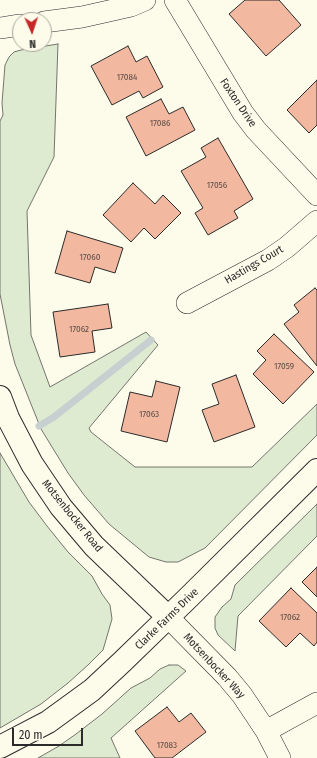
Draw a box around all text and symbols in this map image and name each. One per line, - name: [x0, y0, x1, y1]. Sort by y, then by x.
- north arrow: [12, 12, 52, 52]
- text: N: [29, 37, 36, 50]
- house number: 17084: [117, 72, 137, 82]
- street label: Foxton Drive: [217, 76, 259, 130]
- house number: 17086: [150, 118, 170, 128]
- house number: 17056: [207, 180, 227, 190]
- street label: Hastings Court: [222, 243, 286, 287]
- house number: 17060: [80, 252, 100, 262]
- house number: 17062: [69, 324, 89, 334]
- house number: 17059: [274, 361, 294, 371]
- house number: 17063: [139, 409, 159, 419]
- street label: Motsenbocker Road: [39, 477, 105, 555]
- street label: Clarke Farms Drive: [133, 585, 201, 653]
- house number: 17062: [280, 612, 300, 622]
- street label: Motsenbocker Way: [180, 631, 248, 701]
- scale bar: [14, 720, 85, 746]
- text: 20 m: [19, 728, 43, 742]
- house number: 17083: [157, 740, 177, 750]

